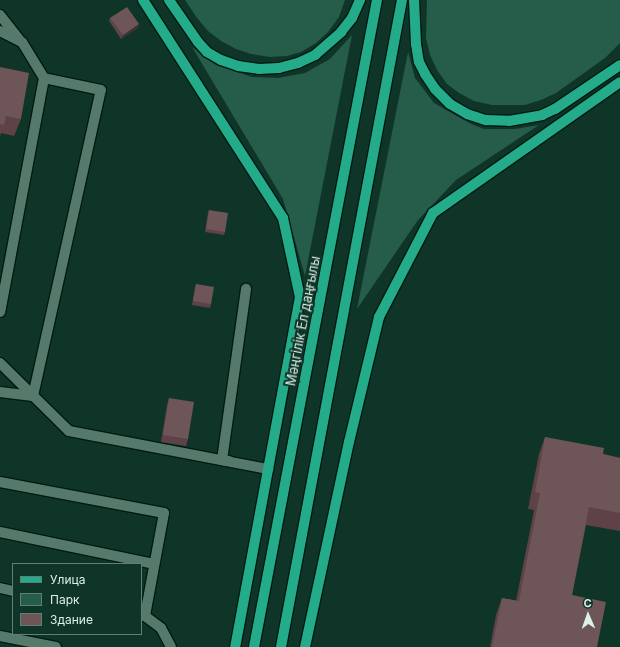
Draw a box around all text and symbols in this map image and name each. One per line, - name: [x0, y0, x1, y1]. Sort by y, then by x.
- street label: Мәңгілік Ел даңғылы: [283, 255, 323, 387]
- legend: [12, 563, 142, 635]
- text: Улица: [50, 572, 85, 587]
- text: Парк: [50, 592, 80, 607]
- north arrow: [568, 595, 608, 635]
- text: С: [583, 596, 592, 610]
- text: Здание: [50, 612, 93, 627]

